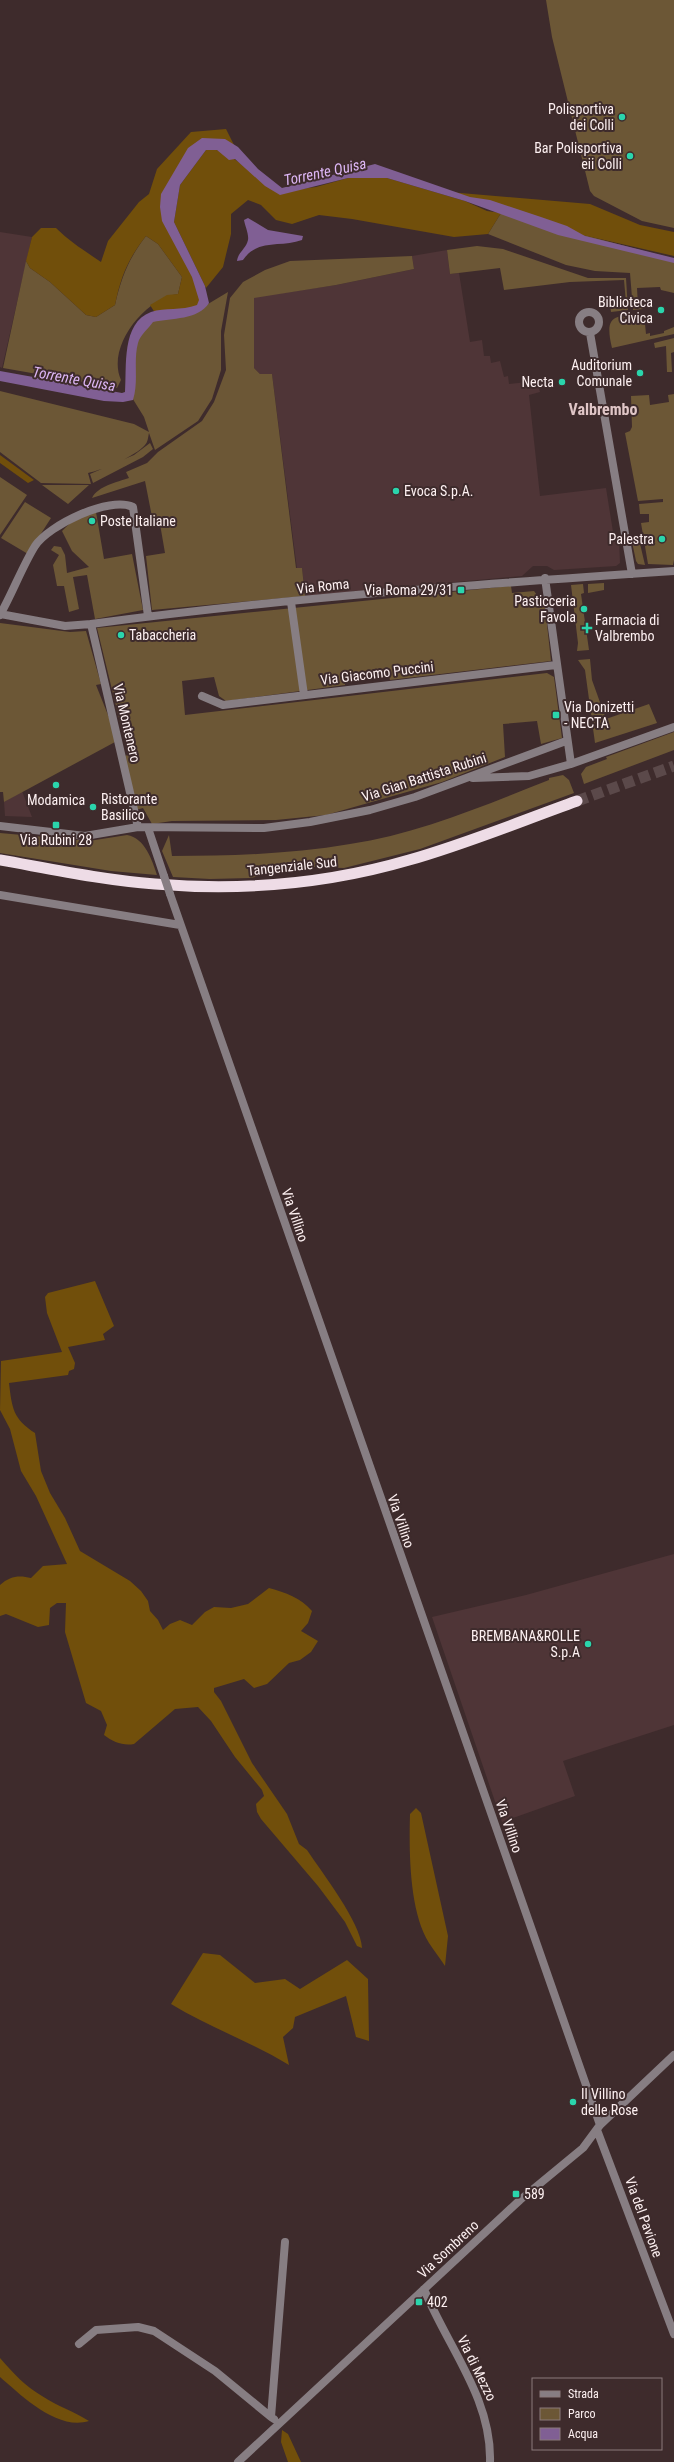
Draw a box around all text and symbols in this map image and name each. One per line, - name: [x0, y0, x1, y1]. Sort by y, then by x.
- place label: Polisportiva dei Colli: [548, 101, 614, 133]
- marker: Polisportiva dei Colli: [617, 112, 627, 122]
- place label: Bar Polisportiva eii Colli: [534, 140, 622, 172]
- marker: Bar Polisportiva eii Colli: [625, 151, 635, 161]
- water label: Torrente Quisa: [282, 154, 368, 190]
- place label: Biblioteca Civica: [598, 294, 653, 326]
- marker: Biblioteca Civica: [656, 305, 666, 315]
- place label: Auditorium Comunale: [571, 357, 632, 389]
- water label: Torrente Quisa: [31, 363, 117, 395]
- marker: Auditorium Comunale: [635, 368, 645, 378]
- place label: Necta: [521, 374, 554, 390]
- marker: Necta: [557, 377, 567, 387]
- district label: Valbrembo: [569, 400, 638, 419]
- place label: Evoca S.p.A.: [404, 483, 473, 499]
- marker: Evoca S.p.A.: [391, 486, 401, 496]
- place label: Poste Italiane: [100, 513, 176, 529]
- marker: Poste Italiane: [87, 516, 97, 526]
- place label: Palestra: [609, 531, 654, 547]
- marker: Palestra: [657, 534, 667, 544]
- street label: Via Roma: [296, 575, 350, 597]
- place label: Via Roma 29/31: [364, 582, 453, 598]
- marker: Via Roma 29/31: [456, 585, 466, 595]
- place label: Pasticceria Favola: [514, 593, 576, 625]
- marker: Pasticceria Favola: [579, 604, 589, 614]
- place label: Farmacia di Valbrembo: [595, 612, 659, 644]
- marker: Farmacia di Valbrembo: [582, 623, 592, 633]
- place label: Tabaccheria: [129, 627, 196, 643]
- marker: Tabaccheria: [116, 630, 126, 640]
- street label: Via Giacomo Puccini: [319, 658, 435, 688]
- street label: Via Montenero: [110, 682, 144, 764]
- place label: Via Donizetti - NECTA: [564, 699, 634, 731]
- marker: Via Donizetti - NECTA: [551, 710, 561, 720]
- street label: Via Gian Battista Rubini: [360, 749, 488, 805]
- marker: Modamica: [51, 780, 61, 790]
- place label: Ristorante Basilico: [101, 791, 158, 823]
- place label: Modamica: [27, 792, 85, 808]
- marker: Ristorante Basilico: [88, 802, 98, 812]
- marker: Via Rubini 28: [51, 820, 61, 830]
- place label: Via Rubini 28: [20, 832, 92, 848]
- street label: Tangenziale Sud: [246, 853, 338, 879]
- street label: Via Villino: [278, 1186, 312, 1244]
- street label: Via Villino: [384, 1492, 418, 1550]
- place label: BREMBANA&ROLLE S.p.A: [471, 1628, 580, 1660]
- marker: BREMBANA&ROLLE S.p.A: [583, 1639, 593, 1649]
- street label: Via Villino: [492, 1797, 526, 1855]
- place label: Il Villino delle Rose: [581, 2086, 639, 2118]
- marker: Il Villino delle Rose: [568, 2097, 578, 2107]
- street label: Via del Pavione: [622, 2174, 666, 2260]
- place label: 589: [524, 2186, 545, 2202]
- marker: 589: [511, 2189, 521, 2199]
- street label: Via Sombreno: [414, 2217, 482, 2281]
- place label: 402: [427, 2294, 448, 2310]
- marker: 402: [414, 2297, 424, 2307]
- street label: Via di Mezzo: [454, 2333, 500, 2403]
- legend: [532, 2378, 662, 2450]
- text: Strada: [568, 2387, 599, 2401]
- text: Parco: [568, 2407, 595, 2421]
- text: Acqua: [568, 2427, 598, 2441]

